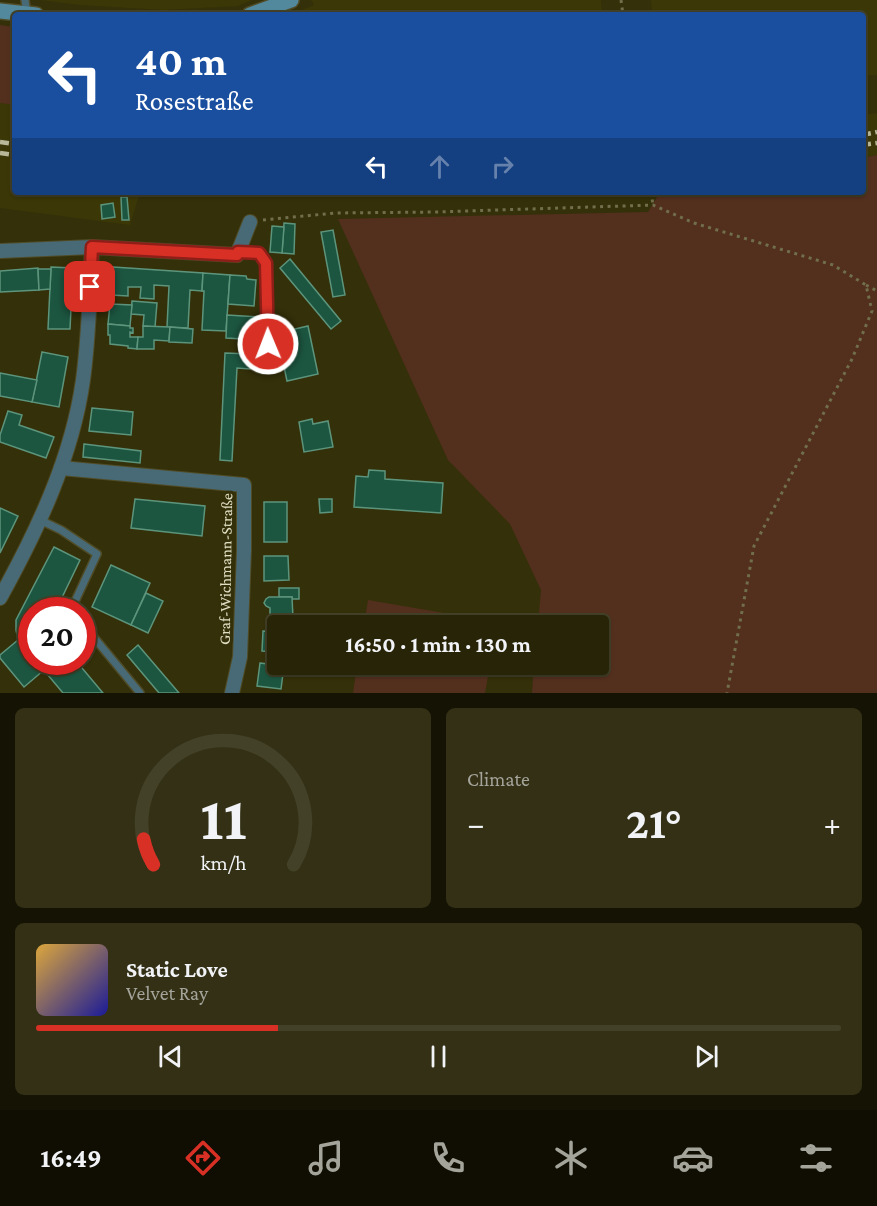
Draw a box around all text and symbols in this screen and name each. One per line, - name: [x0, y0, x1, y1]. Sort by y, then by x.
- icon: left: [36, 36, 114, 114]
- text: 40 m: [135, 37, 227, 84]
- text: Rosestraße: [135, 86, 254, 116]
- icon: left: [360, 150, 393, 183]
- icon: ahead: [423, 150, 456, 183]
- icon: right: [486, 150, 519, 183]
- pin: [64, 261, 115, 312]
- icon: arrive: [73, 270, 106, 303]
- position arrow: [236, 312, 300, 376]
- street label: Graf-Wichmann-Straße: [216, 493, 235, 645]
- speed limit sign: 20: [18, 597, 96, 675]
- text: 16:50 · 1 min · 130 m: [345, 632, 531, 657]
- text: Climate: [467, 768, 530, 790]
- text: 11: [200, 783, 246, 852]
- text: 21°: [626, 798, 682, 848]
- text: −: [467, 805, 484, 842]
- text: +: [824, 805, 841, 842]
- text: km/h: [200, 851, 247, 875]
- text: Static Love: [126, 957, 228, 982]
- text: Velvet Ray: [126, 982, 208, 1004]
- icon: previous: [154, 1040, 187, 1073]
- icon: pause: [422, 1040, 455, 1073]
- icon: next: [690, 1040, 723, 1073]
- icon: directions: [182, 1137, 224, 1179]
- icon: music: [305, 1137, 347, 1179]
- icon: phone: [427, 1137, 469, 1179]
- icon: climate: [550, 1137, 592, 1179]
- icon: car: [672, 1137, 714, 1179]
- icon: filters: [795, 1137, 837, 1179]
- text: 16:49: [40, 1143, 102, 1173]

